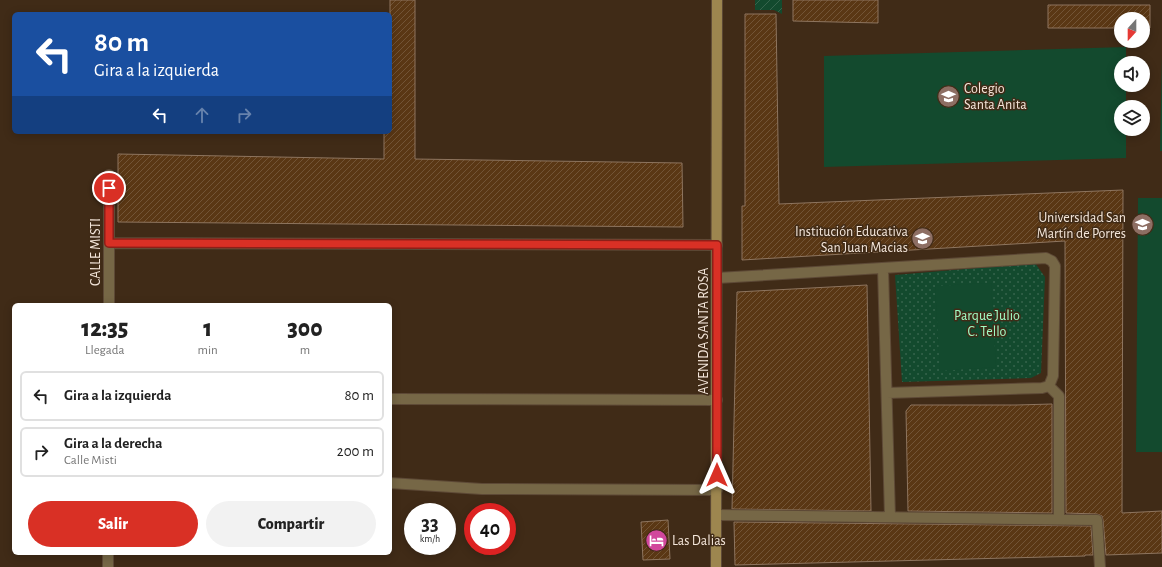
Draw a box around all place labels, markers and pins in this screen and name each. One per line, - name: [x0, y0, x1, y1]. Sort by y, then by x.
- place label: Colegio Santa Anita: [964, 82, 1027, 112]
- school or university icon: Colegio Santa Anita: [936, 83, 962, 109]
- pin: [92, 171, 126, 205]
- place label: Universidad San Martín de Porres: [1037, 211, 1126, 241]
- school or university icon: Universidad San Martín de Porres: [1129, 212, 1155, 238]
- place label: Institución Educativa San Juan Macias: [795, 225, 909, 255]
- school or university icon: Institución Educativa San Juan Macias: [910, 226, 936, 252]
- hotel icon: Las Dalias: [643, 527, 669, 553]
- place label: Las Dalias: [672, 534, 726, 548]

